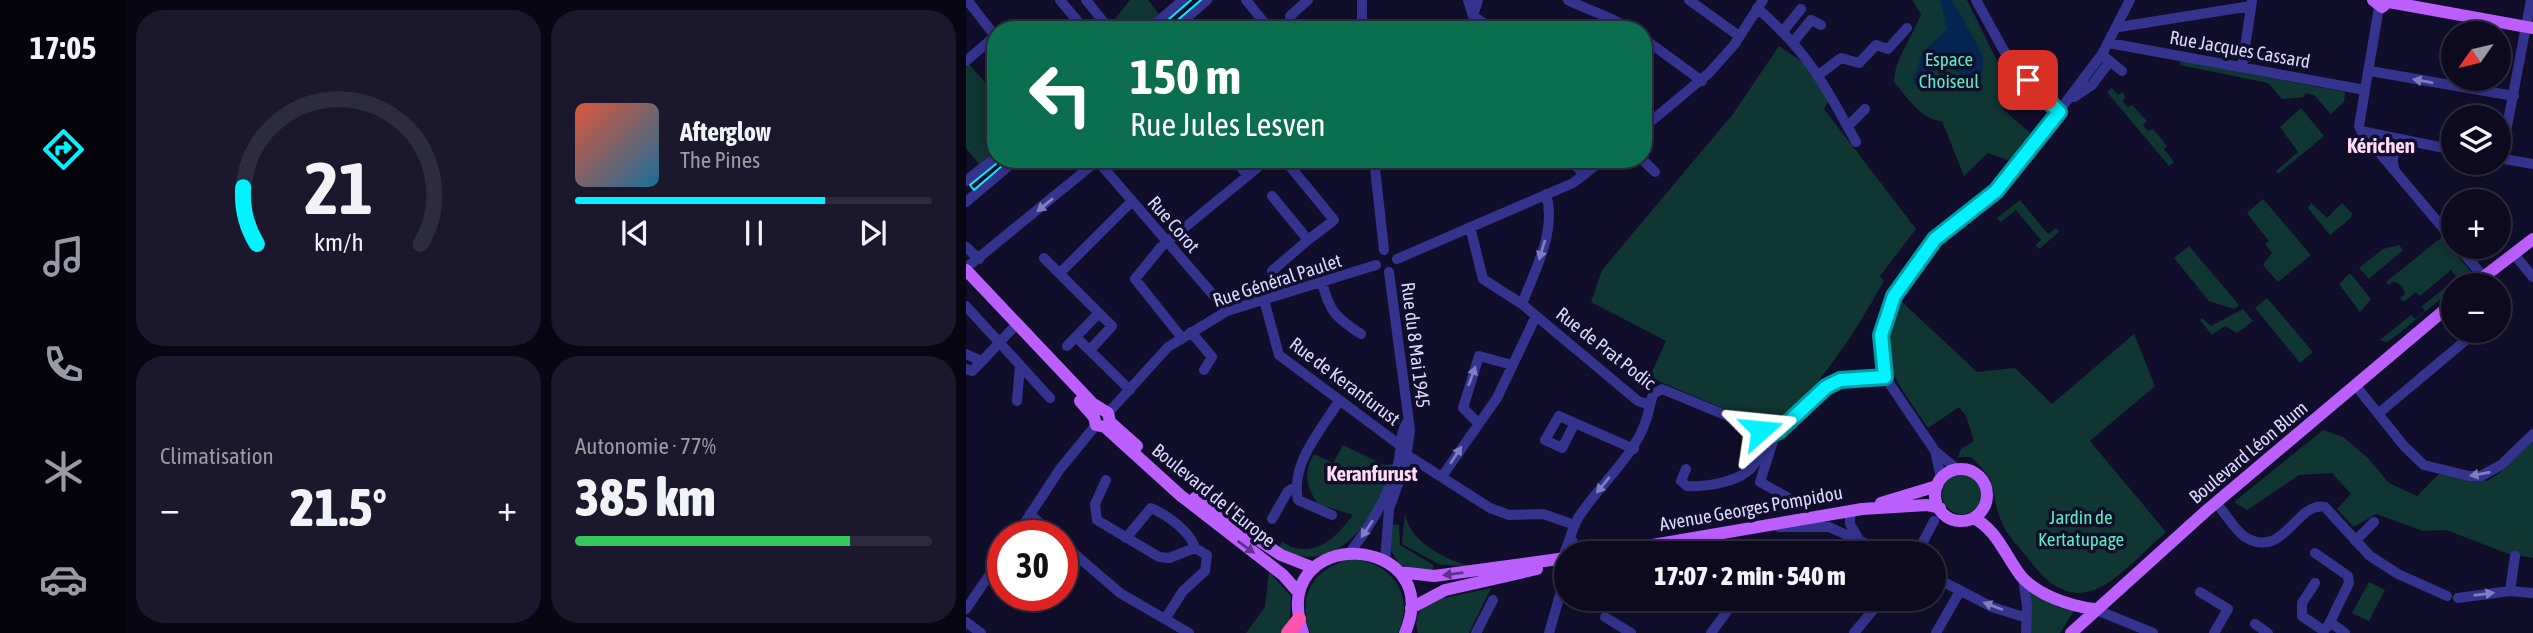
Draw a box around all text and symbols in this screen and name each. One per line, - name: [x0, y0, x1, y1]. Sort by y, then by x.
- north arrow: [2441, 21, 2511, 91]
- map controls: [2441, 21, 2511, 343]
- street label: Rue Jacques Cassard: [2168, 26, 2312, 72]
- text: 17:05: [30, 29, 96, 66]
- text: 150 m: [1130, 48, 1241, 104]
- park label: Espace Choiseul: [1919, 48, 1979, 92]
- icon: left: [1015, 49, 1106, 140]
- pin: [1998, 50, 2058, 110]
- icon: arrive: [2009, 61, 2047, 99]
- one-way arrow: [2412, 75, 2434, 86]
- button: layers: [2441, 105, 2511, 175]
- text: Rue Jules Lesven: [1130, 106, 1326, 143]
- text: Afterglow: [680, 117, 771, 147]
- icon: directions: [39, 125, 88, 174]
- district label: Kérichen: [2347, 133, 2415, 157]
- text: 21: [304, 146, 373, 229]
- text: The Pines: [680, 147, 760, 173]
- button: +: [2441, 189, 2511, 259]
- street label: Rue Corot: [1144, 191, 1204, 257]
- one-way arrow: [1036, 197, 1053, 212]
- icon: previous: [616, 214, 654, 252]
- icon: pause: [735, 214, 773, 252]
- icon: next: [854, 214, 892, 252]
- text: km/h: [314, 228, 363, 256]
- icon: music: [39, 232, 88, 281]
- one-way arrow: [1536, 240, 1547, 261]
- street label: Rue Général Paulet: [1210, 249, 1344, 311]
- button: −: [2441, 273, 2511, 343]
- street label: Rue du 8 Mai 1945: [1397, 281, 1435, 409]
- street label: Rue de Prat Podic: [1552, 302, 1661, 394]
- street label: Rue de Keranfurust: [1286, 332, 1404, 430]
- icon: phone: [39, 340, 88, 389]
- one-way arrow: [1466, 366, 1477, 387]
- position arrow: [1724, 393, 1798, 467]
- street label: Boulevard Léon Blum: [2184, 396, 2312, 508]
- text: Autonomie · 77%: [575, 433, 716, 459]
- street label: Boulevard de l'Europe: [1148, 439, 1280, 551]
- text: Climatisation: [160, 443, 274, 469]
- one-way arrow: [1449, 446, 1462, 465]
- icon: climate: [39, 447, 88, 496]
- district label: Keranfurust: [1327, 461, 1417, 485]
- text: 385 km: [575, 467, 716, 527]
- one-way arrow: [2469, 469, 2491, 480]
- one-way arrow: [1595, 476, 1610, 494]
- text: 21.5°: [290, 477, 387, 537]
- street label: Avenue Georges Pompidou: [1658, 481, 1844, 535]
- text: −: [160, 486, 180, 529]
- text: +: [497, 486, 517, 529]
- park label: Jardin de Kertatupage: [2038, 506, 2124, 550]
- speed limit sign: 30: [987, 520, 1078, 611]
- one-way arrow: [1360, 520, 1373, 539]
- one-way arrow: [1236, 540, 1255, 554]
- icon: car: [39, 555, 88, 604]
- text: 17:07 · 2 min · 540 m: [1654, 561, 1846, 591]
- one-way arrow: [1441, 568, 1463, 579]
- one-way arrow: [2473, 589, 2495, 600]
- one-way arrow: [1982, 601, 2003, 612]

